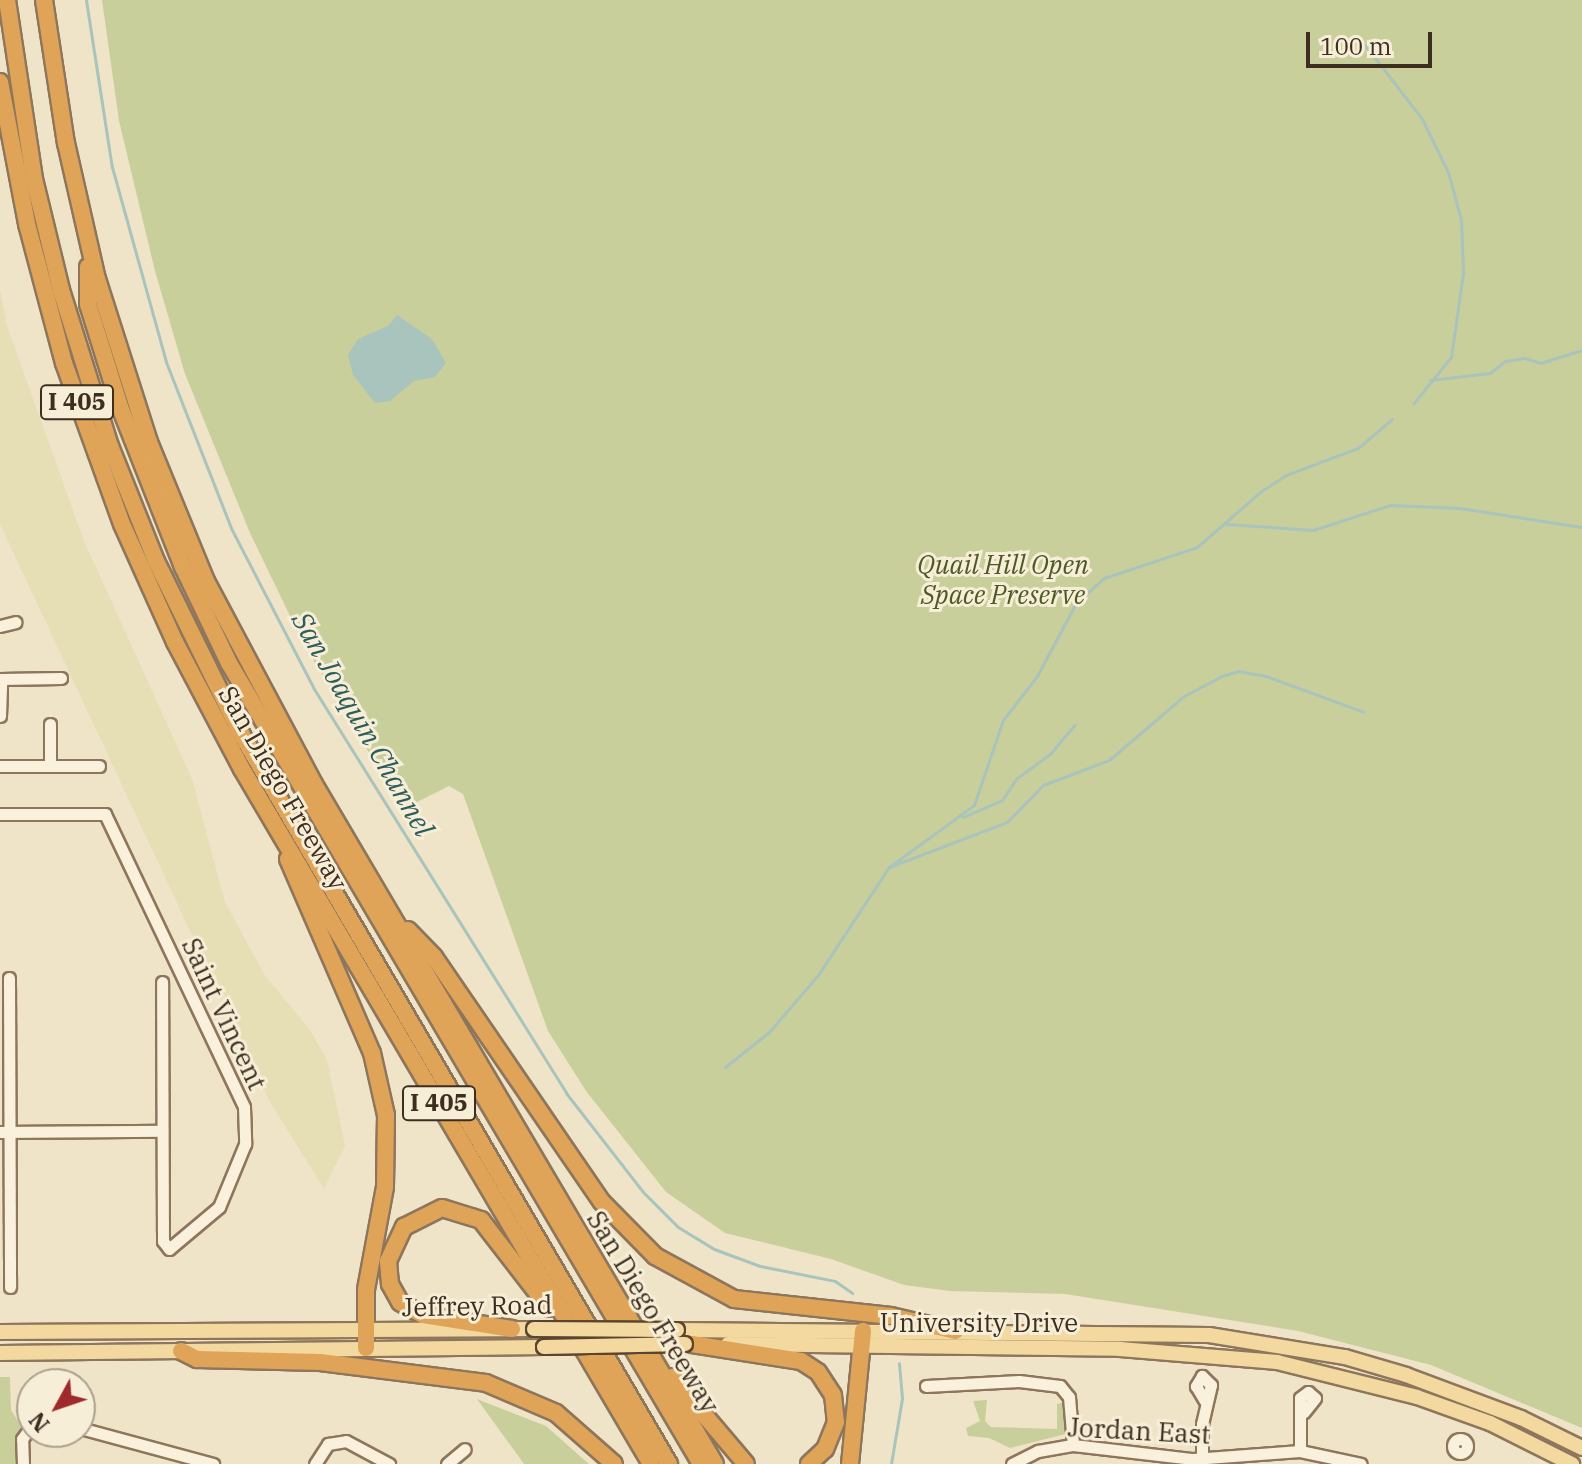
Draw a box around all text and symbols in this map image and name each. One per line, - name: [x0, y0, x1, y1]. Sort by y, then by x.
- scale bar: [1310, 16, 1436, 66]
- text: 100 m: [1320, 30, 1392, 62]
- road number: I 405: [39, 382, 115, 422]
- park label: Quail Hill Open Space Preserve: [917, 549, 1089, 610]
- water label: San Joaquin Channel: [285, 606, 441, 842]
- street label: San Diego Freeway: [212, 681, 354, 895]
- street label: Saint Vincent: [175, 933, 273, 1095]
- road number: I 405: [401, 1083, 477, 1123]
- street label: San Diego Freeway: [580, 1205, 726, 1419]
- street label: Jeffrey Road: [401, 1289, 553, 1323]
- street label: University Drive: [880, 1307, 1078, 1339]
- north arrow: [16, 1368, 96, 1448]
- text: N: [22, 1406, 55, 1438]
- street label: Jordan East: [1067, 1412, 1211, 1450]

